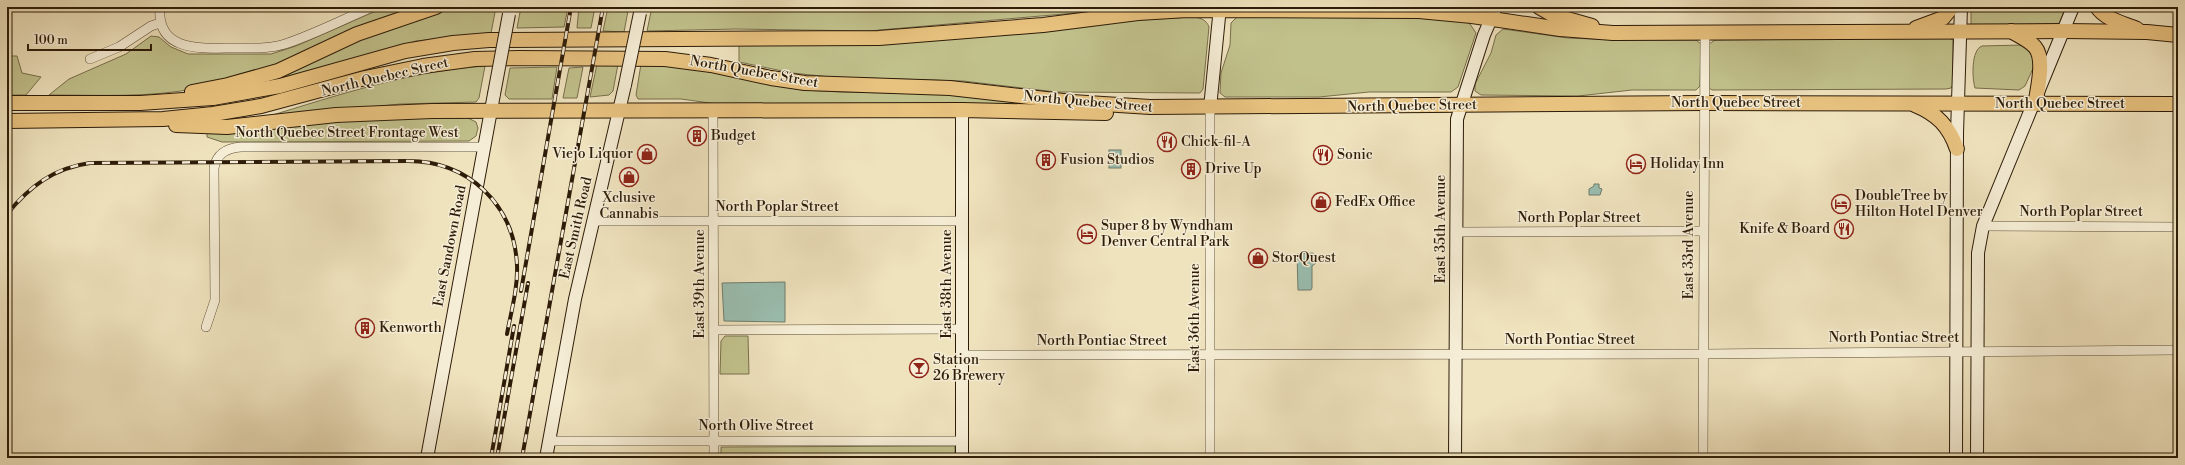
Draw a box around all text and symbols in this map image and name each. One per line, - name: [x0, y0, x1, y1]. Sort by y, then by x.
- scale bar: [28, 26, 151, 52]
- text: 100 m: [34, 33, 68, 48]
- street label: North Quebec Street: [688, 52, 820, 92]
- street label: North Quebec Street: [320, 54, 450, 100]
- street label: North Quebec Street: [1022, 87, 1154, 117]
- street label: North Quebec Street: [1671, 94, 1801, 112]
- street label: North Quebec Street: [1995, 95, 2125, 113]
- street label: North Quebec Street: [1347, 96, 1477, 116]
- street label: North Quebec Street Frontage West: [235, 124, 459, 142]
- building icon: Budget: [686, 125, 708, 147]
- place label: Budget: [710, 127, 756, 145]
- restaurant icon: Chick-fil-A: [1156, 131, 1178, 153]
- place label: Chick-fil-A: [1181, 133, 1251, 151]
- shop icon: Viejo Liquor: [636, 143, 658, 165]
- restaurant icon: Sonic: [1312, 144, 1334, 166]
- place label: Viejo Liquor: [551, 145, 633, 163]
- place label: Sonic: [1337, 146, 1373, 164]
- building icon: Fusion Studios: [1035, 149, 1057, 171]
- place label: Fusion Studios: [1060, 151, 1154, 169]
- hotel icon: Holiday Inn: [1625, 153, 1647, 175]
- place label: Holiday Inn: [1650, 155, 1725, 173]
- building icon: Drive Up: [1180, 158, 1202, 180]
- place label: Drive Up: [1205, 160, 1262, 178]
- shop icon: Xclusive Cannabis: [618, 166, 640, 188]
- street label: East Smith Road: [555, 175, 597, 281]
- street label: East 35th Avenue: [1432, 175, 1450, 283]
- street label: East Sandown Road: [429, 184, 471, 308]
- place label: DoubleTree by Hilton Hotel Denver: [1855, 187, 1983, 221]
- place label: Xclusive Cannabis: [599, 189, 659, 223]
- street label: East 33rd Avenue: [1680, 190, 1698, 300]
- shop icon: FedEx Office: [1310, 191, 1332, 213]
- place label: FedEx Office: [1335, 193, 1416, 211]
- hotel icon: DoubleTree by Hilton Hotel Denver: [1830, 193, 1852, 215]
- street label: North Poplar Street: [715, 198, 839, 216]
- street label: North Poplar Street: [2019, 203, 2143, 221]
- street label: North Poplar Street: [1517, 209, 1641, 227]
- place label: Super 8 by Wyndham Denver Central Park: [1101, 217, 1233, 251]
- restaurant icon: Knife & Board: [1833, 218, 1855, 240]
- place label: Knife & Board: [1739, 220, 1830, 238]
- hotel icon: Super 8 by Wyndham Denver Central Park: [1076, 223, 1098, 245]
- street label: East 39th Avenue: [691, 229, 709, 339]
- street label: East 38th Avenue: [938, 229, 956, 339]
- shop icon: StorQuest: [1247, 247, 1269, 269]
- place label: StorQuest: [1272, 249, 1336, 267]
- street label: East 36th Avenue: [1186, 263, 1204, 373]
- building icon: Kenworth: [354, 317, 376, 339]
- place label: Kenworth: [379, 319, 442, 337]
- street label: North Pontiac Street: [1829, 329, 1959, 347]
- street label: North Pontiac Street: [1505, 331, 1635, 349]
- street label: North Pontiac Street: [1037, 332, 1167, 350]
- place label: Station 26 Brewery: [933, 351, 1005, 385]
- bar icon: Station 26 Brewery: [908, 357, 930, 379]
- street label: North Olive Street: [698, 417, 814, 435]

